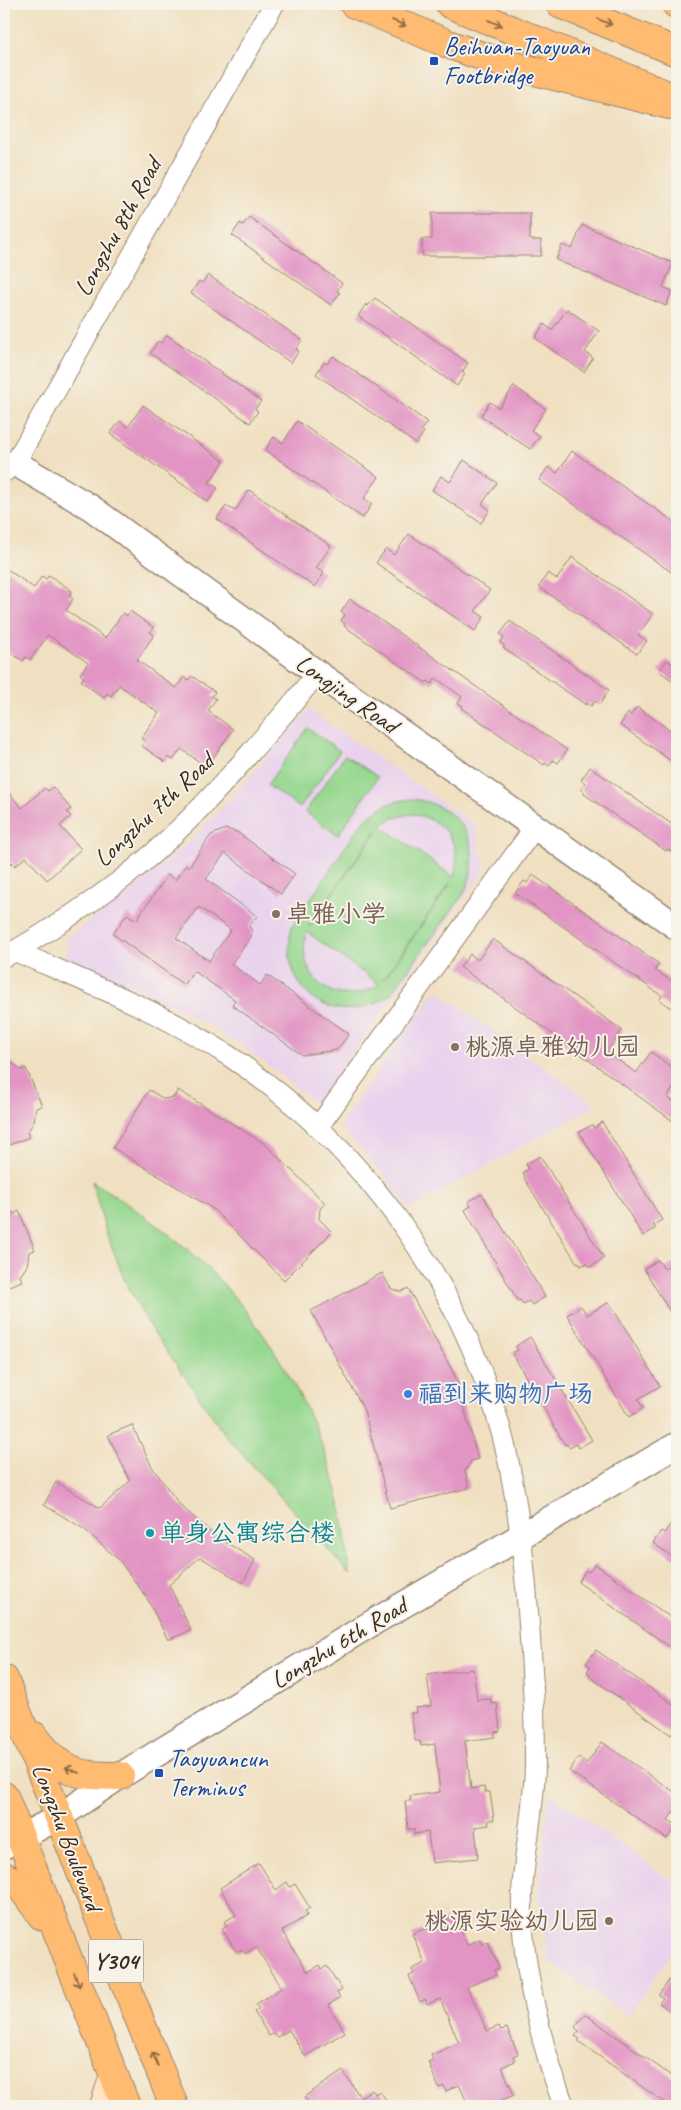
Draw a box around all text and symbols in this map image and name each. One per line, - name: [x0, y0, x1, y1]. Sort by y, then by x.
- one-way arrow: [391, 18, 406, 28]
- one-way arrow: [487, 18, 502, 28]
- one-way arrow: [597, 18, 612, 28]
- place label: Beihuan-Taoyuan Footbridge: [444, 31, 591, 92]
- marker: Beihuan-Taoyuan Footbridge: [428, 55, 440, 67]
- street label: Longzhu 8th Road: [67, 149, 171, 302]
- street label: Longjing Road: [289, 647, 407, 743]
- street label: Longzhu 7th Road: [87, 744, 223, 874]
- place label: 卓雅小学: [286, 898, 386, 930]
- marker: 卓雅小学: [270, 908, 282, 920]
- place label: 桃源卓雅幼儿园: [465, 1031, 640, 1063]
- marker: 桃源卓雅幼儿园: [449, 1041, 461, 1053]
- place label: 福到来购物广场: [418, 1378, 593, 1410]
- marker: 福到来购物广场: [402, 1388, 414, 1400]
- place label: 单身公寓综合楼: [160, 1517, 335, 1549]
- marker: 单身公寓综合楼: [144, 1527, 156, 1539]
- street label: Longzhu 6th Road: [265, 1588, 416, 1696]
- place label: Taoyuancun Terminus: [169, 1743, 268, 1804]
- street label: Longzhu Boulevard: [24, 1759, 111, 1919]
- one-way arrow: [65, 1765, 80, 1775]
- marker: Taoyuancun Terminus: [153, 1767, 165, 1779]
- place label: 桃源实验幼儿园: [424, 1905, 599, 1937]
- marker: 桃源实验幼儿园: [603, 1915, 615, 1927]
- road number: Y304: [88, 1940, 144, 1982]
- one-way arrow: [72, 1972, 82, 1987]
- one-way arrow: [150, 2052, 159, 2067]

